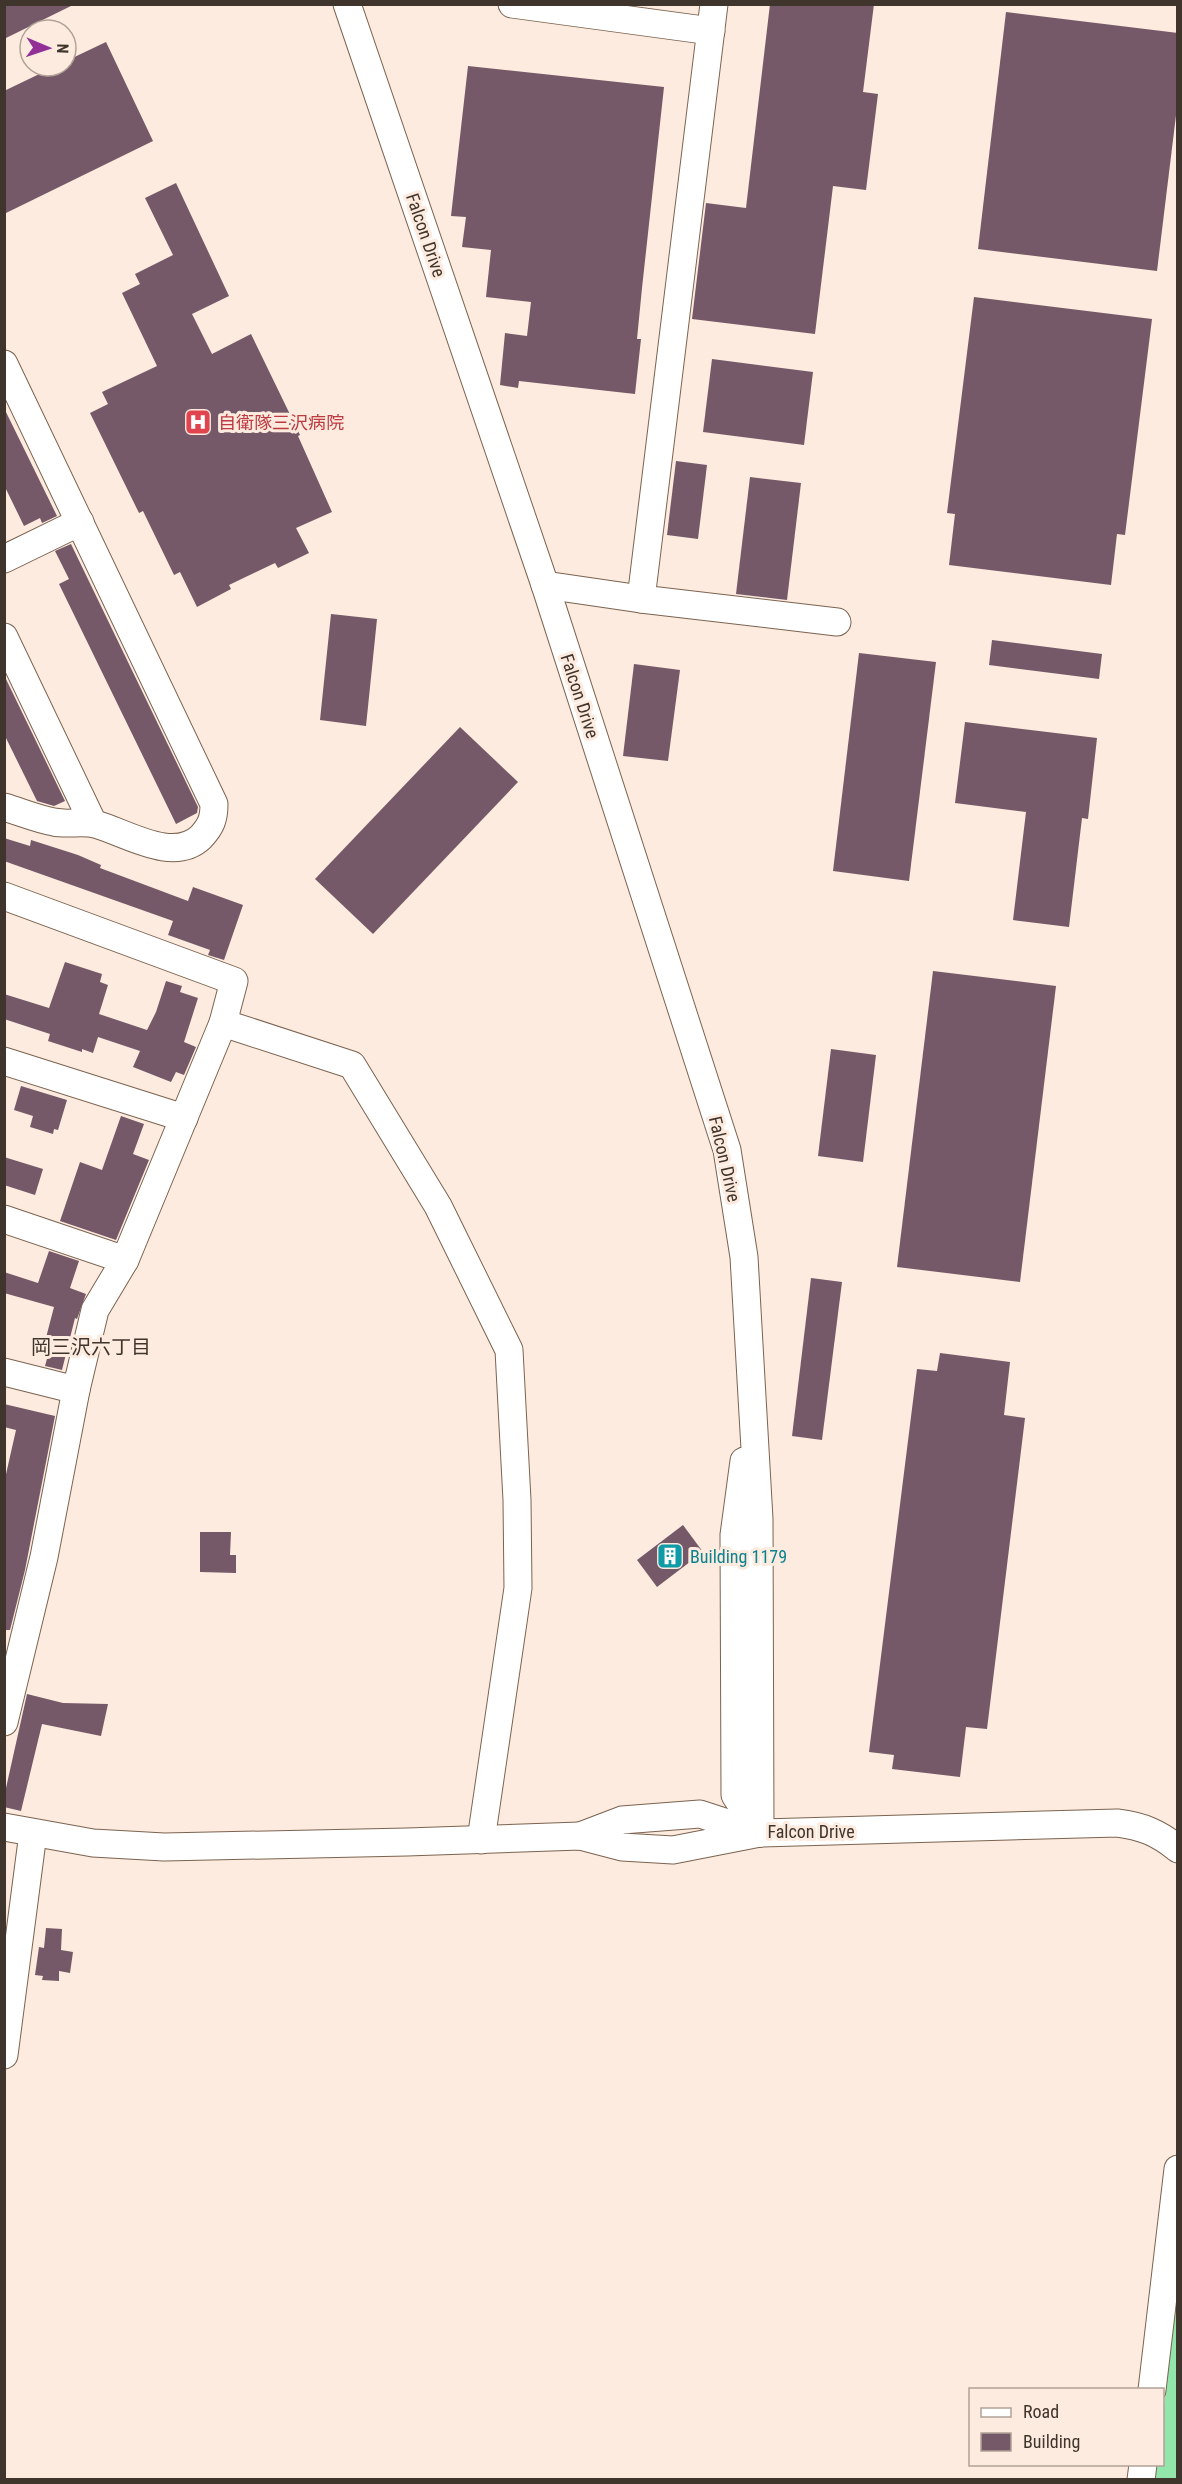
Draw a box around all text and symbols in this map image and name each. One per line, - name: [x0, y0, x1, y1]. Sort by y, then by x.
- north arrow: [18, 18, 78, 78]
- text: N: [53, 43, 72, 54]
- street label: Falcon Drive: [402, 190, 450, 280]
- hospital icon: 自衛隊三沢病院: [183, 407, 213, 437]
- place label: 自衛隊三沢病院: [218, 412, 344, 433]
- street label: Falcon Drive: [557, 651, 603, 741]
- street label: Falcon Drive: [705, 1114, 745, 1204]
- district label: 岡三沢六丁目: [31, 1335, 151, 1359]
- building icon: Building 1179: [655, 1541, 685, 1571]
- place label: Building 1179: [690, 1546, 787, 1567]
- street label: Falcon Drive: [767, 1821, 855, 1842]
- legend: [969, 2388, 1164, 2466]
- text: Road: [1023, 2401, 1059, 2422]
- text: Building: [1023, 2431, 1080, 2452]

